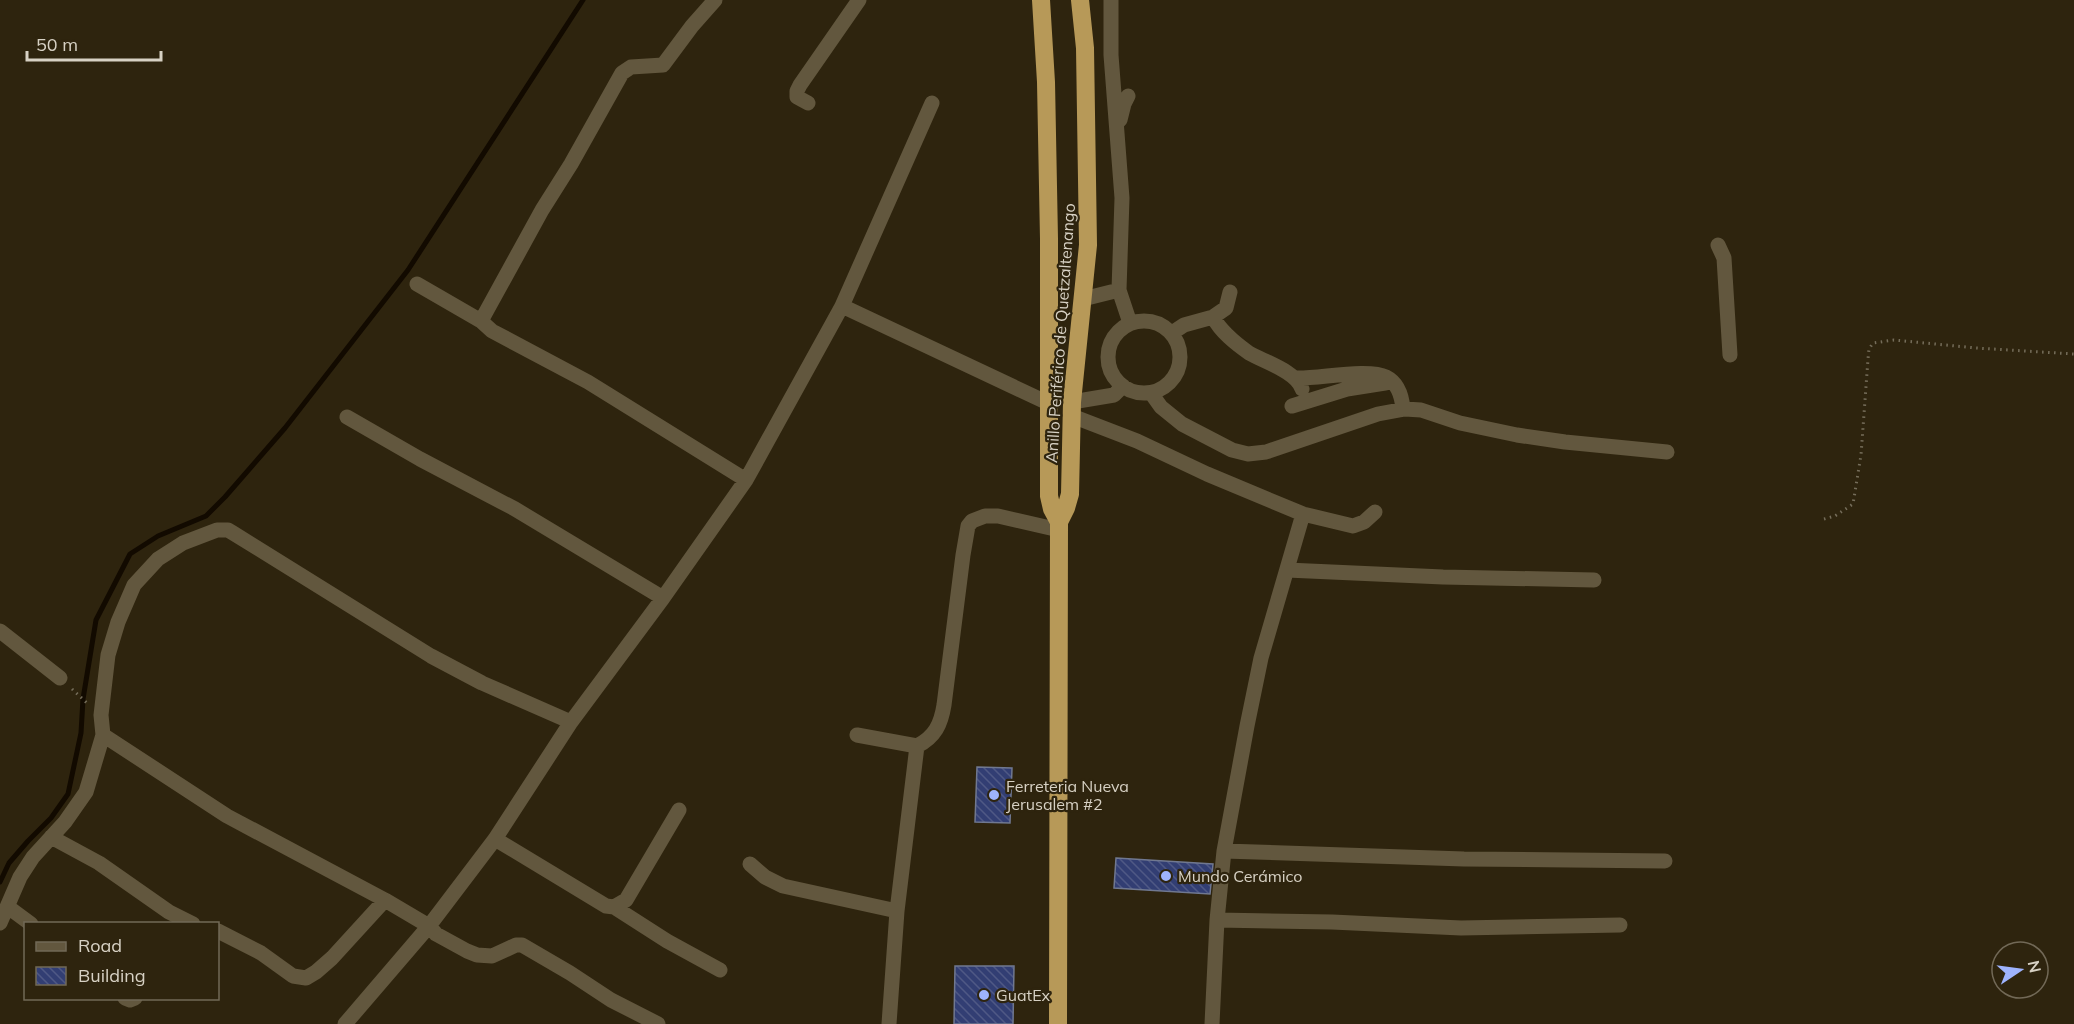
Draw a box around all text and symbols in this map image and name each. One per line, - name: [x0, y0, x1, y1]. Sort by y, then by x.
- scale bar: [27, 24, 160, 62]
- text: 50 m: [36, 33, 78, 56]
- street label: Anillo Periférico de Quetzaltenango: [1041, 203, 1079, 463]
- place label: Ferreteria Nueva Jerusalem #2: [1006, 776, 1129, 814]
- marker: Ferreteria Nueva Jerusalem #2: [987, 788, 1001, 802]
- place label: Mundo Cerámico: [1178, 866, 1303, 886]
- marker: Mundo Cerámico: [1159, 869, 1173, 883]
- legend: [24, 922, 219, 1000]
- text: Road: [78, 934, 122, 957]
- north arrow: [1990, 940, 2050, 1000]
- text: N: [2024, 958, 2046, 975]
- text: Building: [78, 964, 146, 987]
- place label: GuatEx: [996, 985, 1051, 1005]
- marker: GuatEx: [977, 988, 991, 1002]

